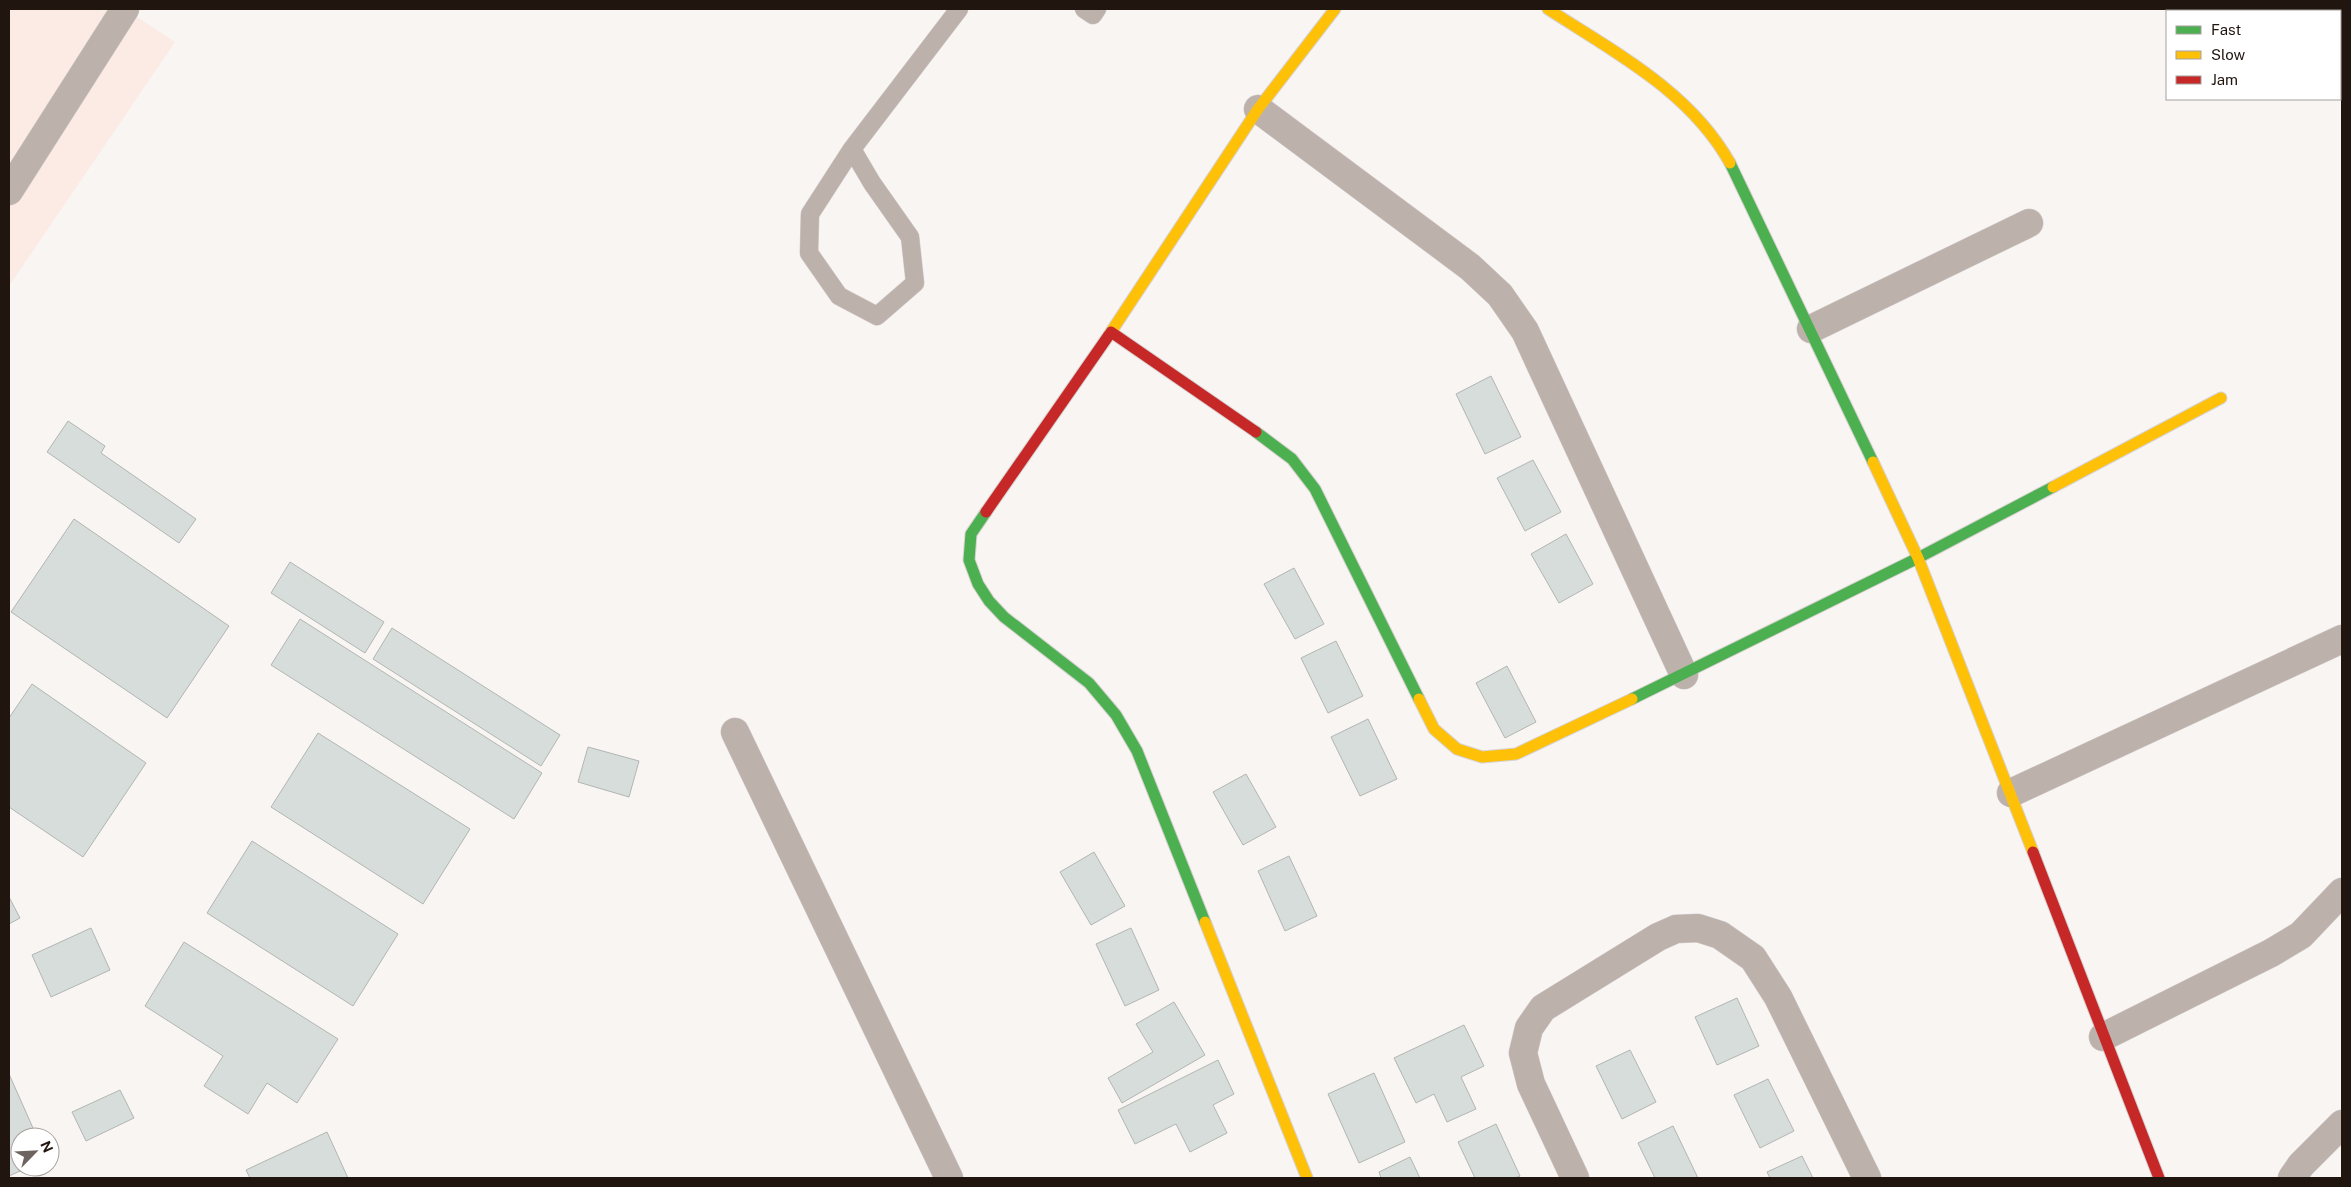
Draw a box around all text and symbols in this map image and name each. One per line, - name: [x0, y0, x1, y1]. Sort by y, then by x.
- legend: [2166, 10, 2341, 100]
- text: Fast: [2211, 21, 2241, 38]
- text: Slow: [2211, 46, 2246, 63]
- text: Jam: [2211, 71, 2238, 88]
- north arrow: [10, 1127, 60, 1177]
- text: N: [37, 1138, 56, 1155]

